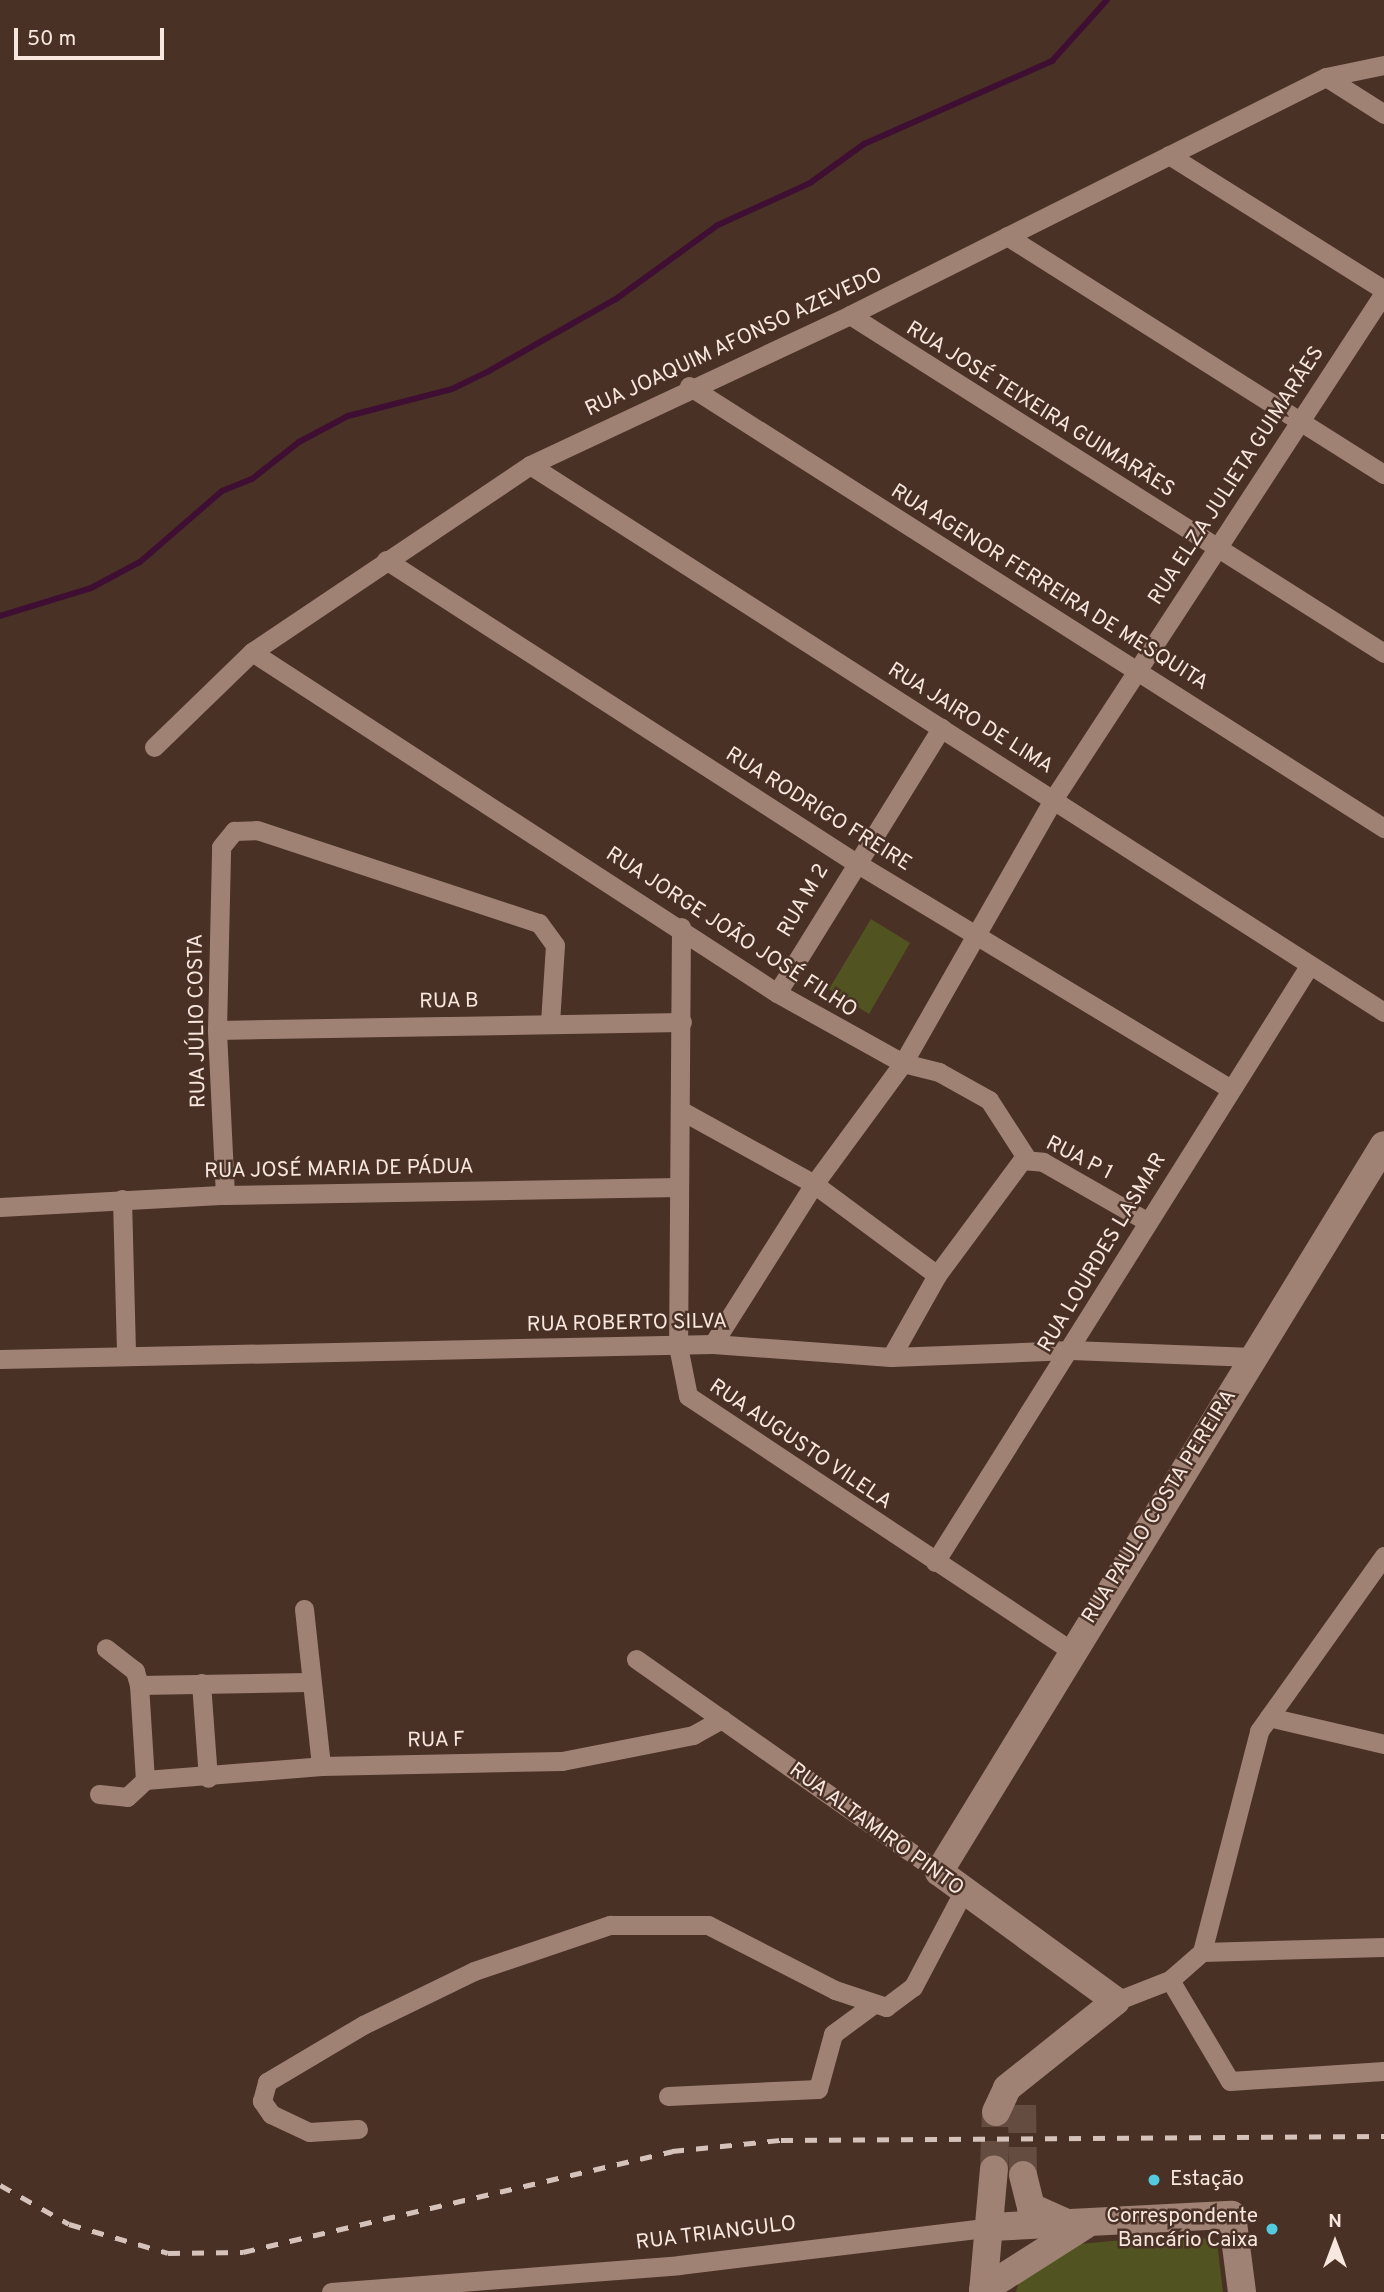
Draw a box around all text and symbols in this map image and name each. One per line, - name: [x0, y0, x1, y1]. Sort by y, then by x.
- scale bar: [18, 14, 168, 58]
- text: 50 m: [27, 26, 76, 53]
- street label: RUA JOAQUIM AFONSO AZEVEDO: [580, 262, 888, 424]
- street label: RUA JOSÉ TEIXEIRA GUIMARÃES: [900, 316, 1180, 504]
- street label: RUA ELZA JULIETA GUIMARÃES: [1143, 341, 1331, 611]
- street label: RUA AGENOR FERREIRA DE MESQUITA: [885, 479, 1213, 697]
- street label: RUA JAIRO DE LIMA: [882, 658, 1058, 780]
- street label: RUA RODRIGO FREIRE: [720, 742, 916, 878]
- street label: RUA JORGE JOÃO JOSÉ FILHO: [600, 842, 862, 1024]
- street label: RUA M 2: [773, 860, 835, 942]
- street label: RUA JÚLIO COSTA: [184, 933, 212, 1109]
- street label: RUA B: [419, 989, 479, 1015]
- street label: RUA P 1: [1041, 1131, 1117, 1187]
- street label: RUA LOURDES LASMAR: [1033, 1148, 1173, 1358]
- street label: RUA JOSÉ MARIA DE PÁDUA: [203, 1155, 475, 1185]
- street label: RUA ROBERTO SILVA: [526, 1310, 728, 1338]
- street label: RUA AUGUSTO VILELA: [703, 1374, 897, 1516]
- street label: RUA PAULO COSTA PEREIRA: [1077, 1385, 1243, 1629]
- street label: RUA F: [407, 1728, 465, 1754]
- street label: RUA ALTAMIRO PINTO: [783, 1758, 969, 1902]
- place label: Estação: [1170, 2167, 1244, 2193]
- marker: Estação: [1144, 2170, 1164, 2190]
- place label: Correspondente Bancário Caixa: [1106, 2204, 1258, 2254]
- north arrow: [1300, 2208, 1370, 2278]
- text: N: [1328, 2210, 1342, 2234]
- street label: RUA TRIANGULO: [634, 2212, 798, 2256]
- marker: Correspondente Bancário Caixa: [1264, 2221, 1280, 2237]

